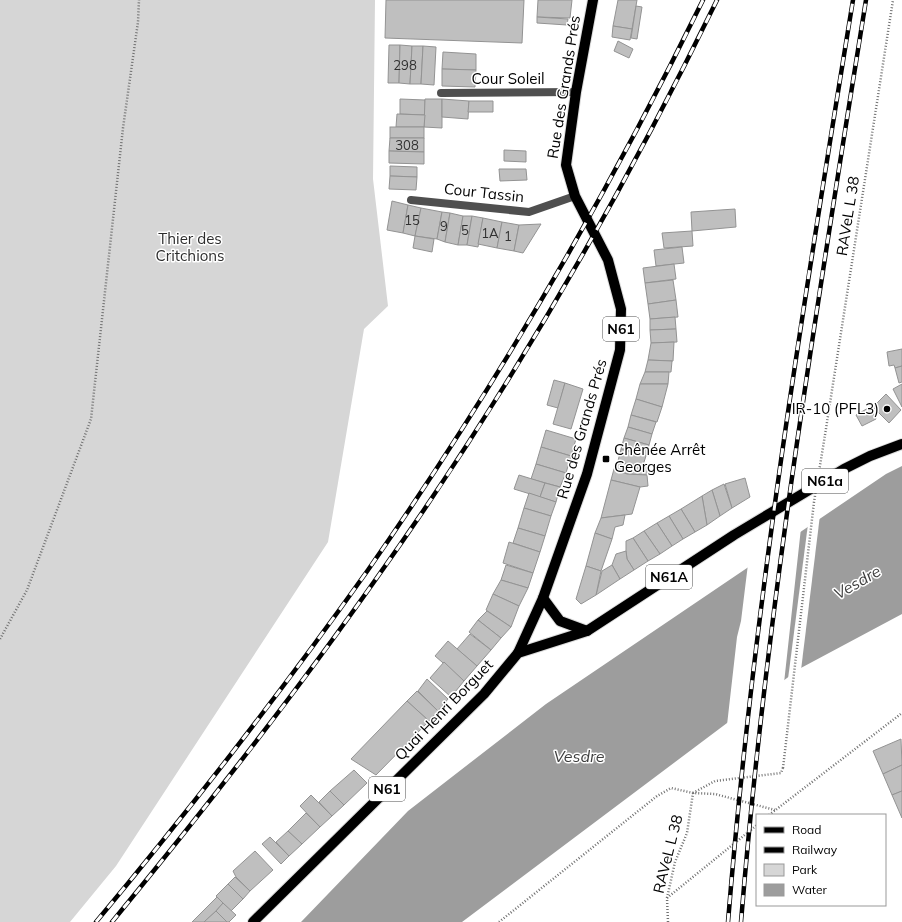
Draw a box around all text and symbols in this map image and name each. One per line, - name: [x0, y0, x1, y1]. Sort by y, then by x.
- street label: Rue des Grands Prés: [543, 14, 584, 160]
- house number: 298: [393, 57, 417, 73]
- street label: Cour Soleil: [471, 69, 545, 88]
- house number: 308: [395, 137, 419, 153]
- street label: RAVeL L 38: [832, 175, 863, 257]
- street label: Cour Tassin: [443, 179, 525, 206]
- house number: 15: [404, 212, 420, 228]
- house number: 9: [440, 218, 448, 234]
- house number: 5: [461, 222, 469, 238]
- house number: 1A: [481, 225, 499, 241]
- house number: 1: [504, 228, 512, 244]
- park label: Thier des Critchions: [155, 229, 225, 265]
- road number: N61: [603, 317, 639, 341]
- street label: Rue des Grands Prés: [552, 357, 611, 501]
- place label: IR-10 (PFL3): [792, 399, 879, 418]
- marker: IR-10 (PFL3): [882, 404, 892, 414]
- place label: Chênée Arrêt Georges: [614, 440, 705, 476]
- marker: Chênée Arrêt Georges: [601, 454, 611, 464]
- road number: N61a: [802, 469, 848, 493]
- water label: Vesdre: [830, 560, 884, 603]
- road number: N61A: [646, 565, 692, 589]
- street label: Quai Henri Borguet: [391, 655, 497, 764]
- water label: Vesdre: [554, 746, 605, 766]
- road number: N61: [369, 777, 405, 801]
- street label: RAVeL L 38: [649, 813, 686, 895]
- legend: [756, 814, 886, 906]
- text: Road: [792, 822, 821, 837]
- text: Railway: [792, 842, 838, 857]
- text: Park: [792, 862, 818, 877]
- text: Water: [792, 882, 828, 897]

